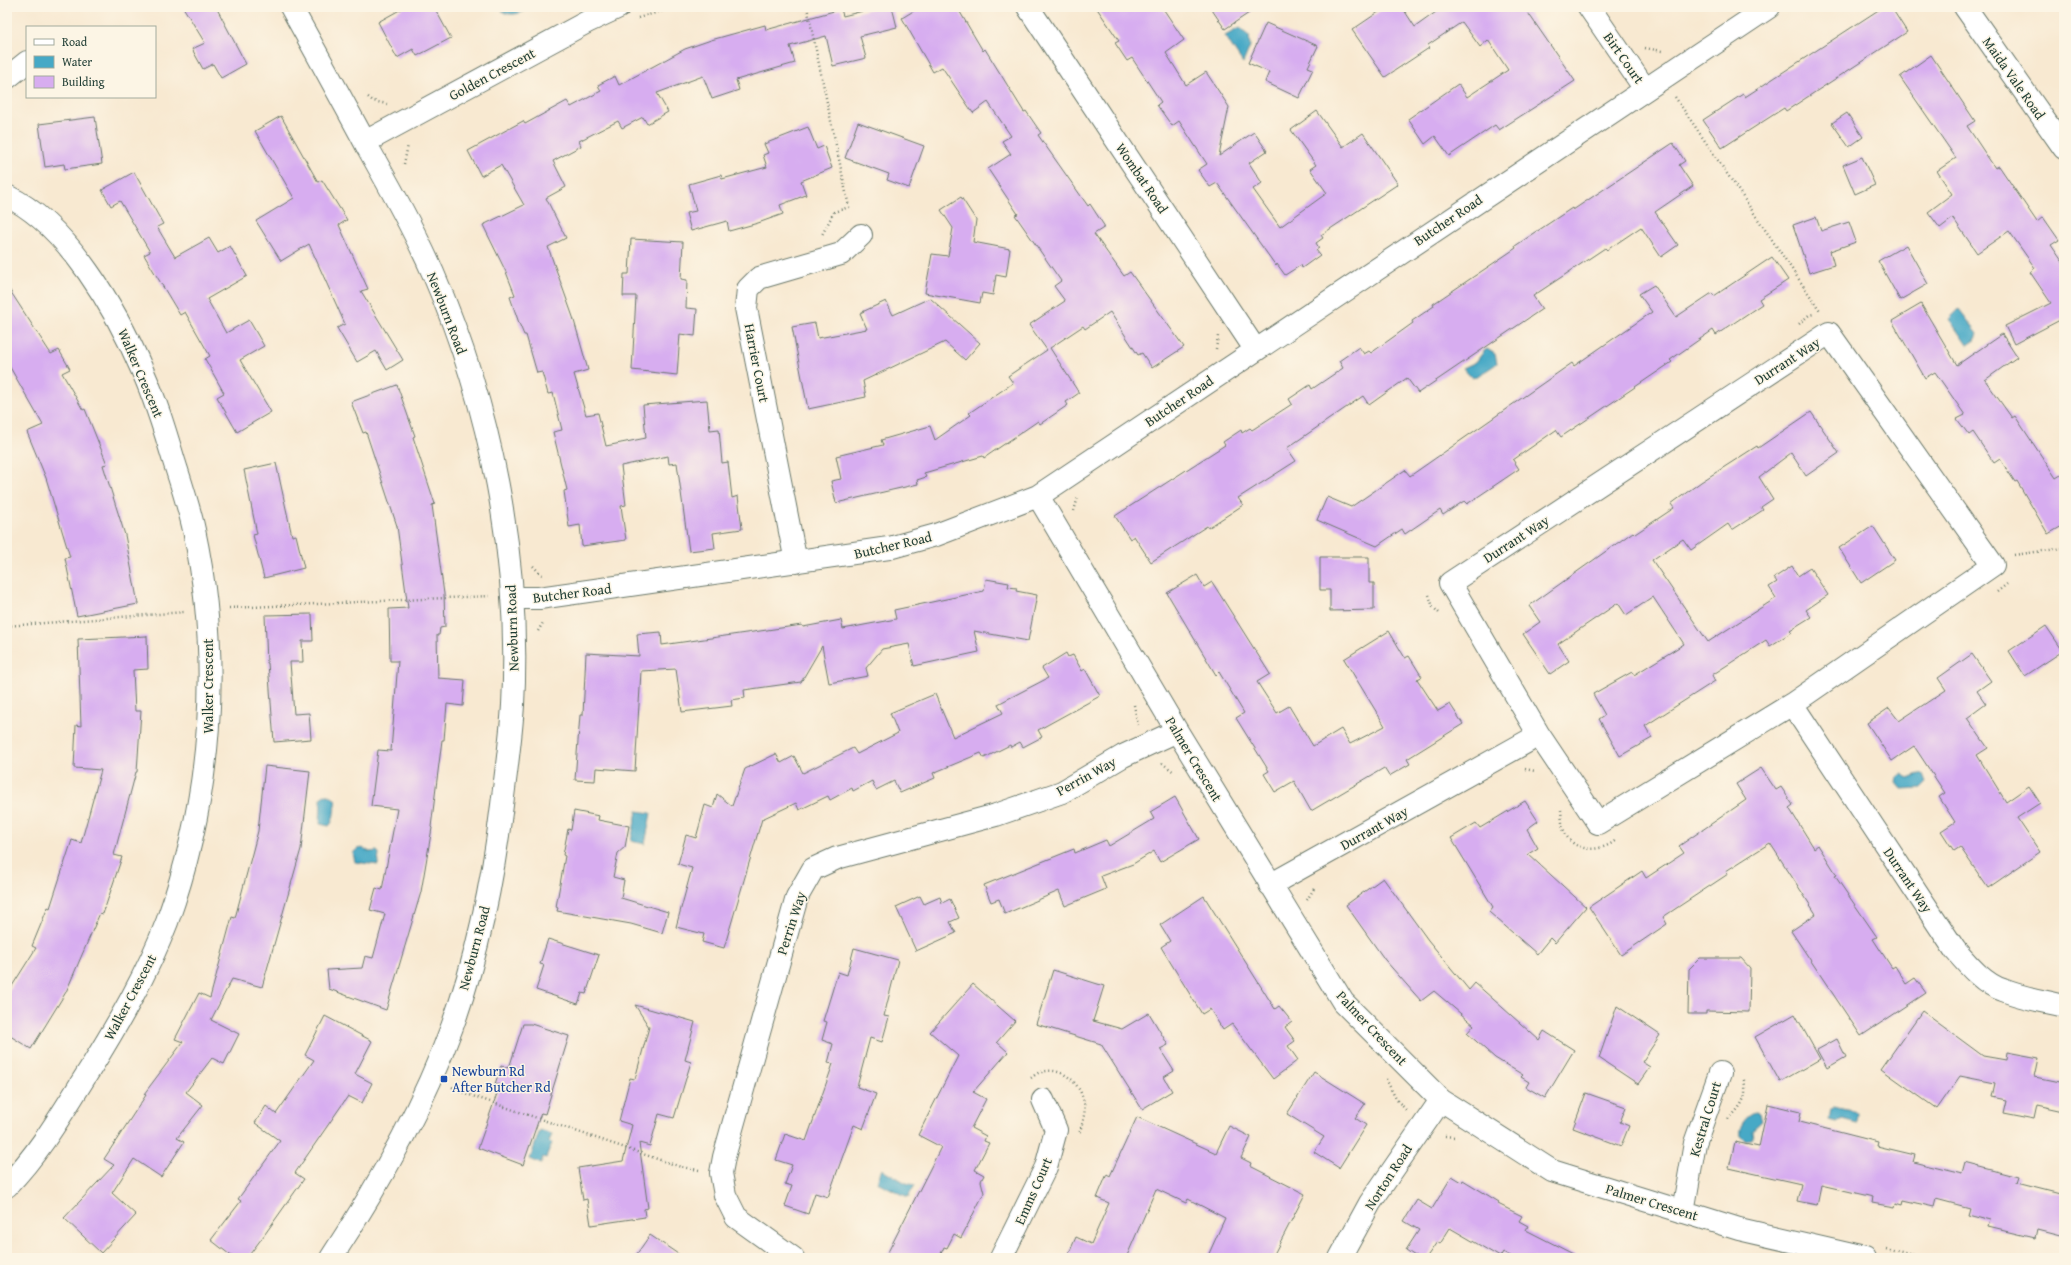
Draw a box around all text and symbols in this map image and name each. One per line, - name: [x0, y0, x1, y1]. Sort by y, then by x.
- legend: [26, 26, 156, 98]
- street label: Birt Court: [1599, 28, 1649, 88]
- text: Road: [62, 33, 88, 50]
- street label: Maida Vale Road: [1978, 33, 2050, 124]
- street label: Golden Crescent: [445, 43, 539, 105]
- text: Water: [62, 53, 92, 70]
- text: Building: [62, 73, 105, 90]
- street label: Wombat Road: [1111, 139, 1173, 218]
- street label: Butcher Road: [1410, 189, 1487, 250]
- street label: Newburn Road: [422, 269, 472, 357]
- street label: Harrier Court: [740, 322, 774, 404]
- street label: Walker Crescent: [113, 325, 169, 421]
- street label: Durrant Way: [1750, 332, 1824, 390]
- street label: Butcher Road: [1141, 370, 1218, 431]
- street label: Durrant Way: [1479, 510, 1553, 568]
- street label: Butcher Road: [852, 526, 934, 564]
- street label: Butcher Road: [532, 578, 613, 608]
- street label: Newburn Road: [500, 584, 524, 672]
- street label: Walker Crescent: [198, 638, 218, 734]
- street label: Palmer Crescent: [1161, 713, 1227, 805]
- street label: Perrin Way: [1053, 751, 1119, 801]
- street label: Durrant Way: [1336, 801, 1412, 855]
- street label: Durrant Way: [1879, 843, 1937, 917]
- street label: Perrin Way: [771, 889, 811, 957]
- street label: Newburn Road: [453, 903, 495, 992]
- street label: Walker Crescent: [99, 950, 161, 1044]
- street label: Palmer Crescent: [1332, 986, 1412, 1070]
- place label: Newburn Rd After Butcher Rd: [452, 1061, 551, 1097]
- marker: Newburn Rd After Butcher Rd: [439, 1074, 449, 1084]
- street label: Kestral Court: [1684, 1079, 1726, 1159]
- street label: Norton Road: [1359, 1140, 1417, 1214]
- street label: Emms Court: [1009, 1154, 1057, 1228]
- street label: Palmer Crescent: [1603, 1178, 1701, 1226]

